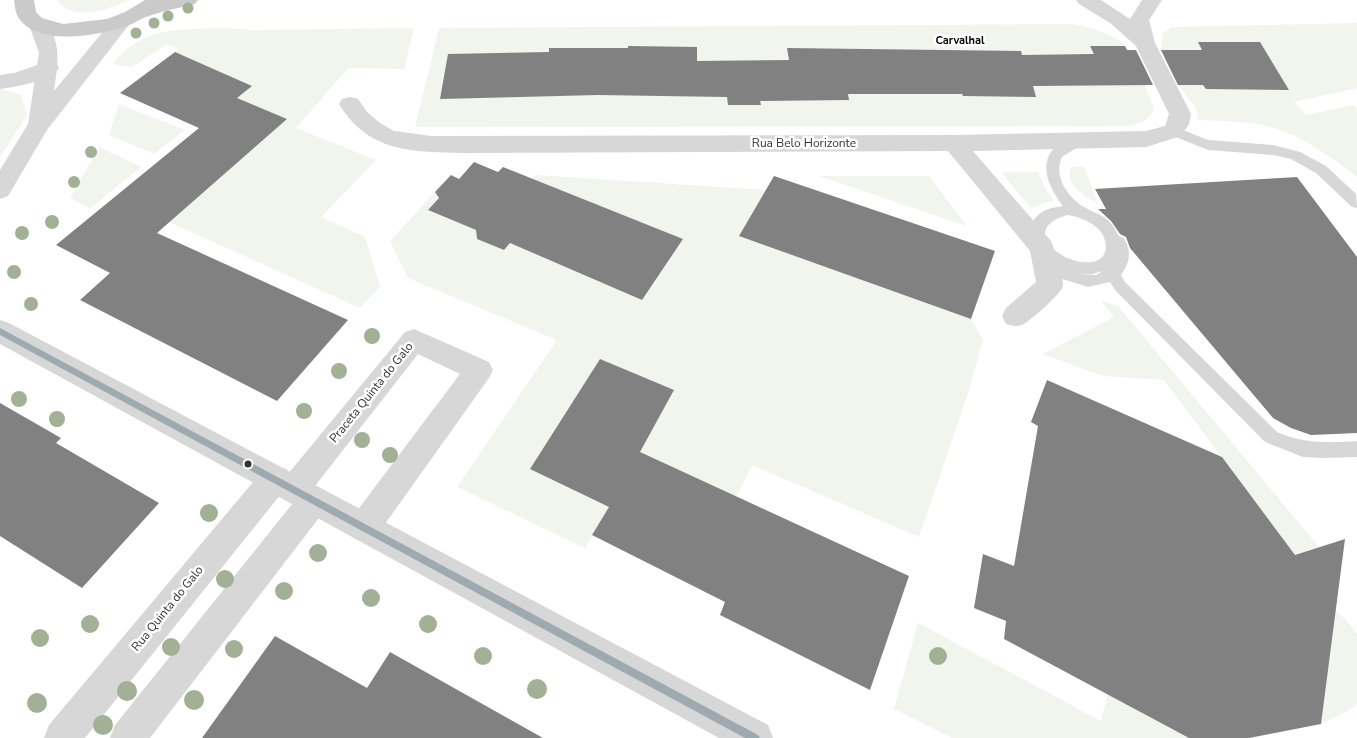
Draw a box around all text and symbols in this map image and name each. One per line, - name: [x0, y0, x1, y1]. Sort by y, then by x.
- district label: Carvalhal: [935, 34, 985, 48]
- street label: Rua Belo Horizonte: [752, 137, 856, 151]
- street label: Praceta Quinta do Galo: [327, 340, 417, 446]
- unlabelled marker: [243, 459, 253, 469]
- street label: Rua Quinta do Galo: [129, 564, 207, 654]

